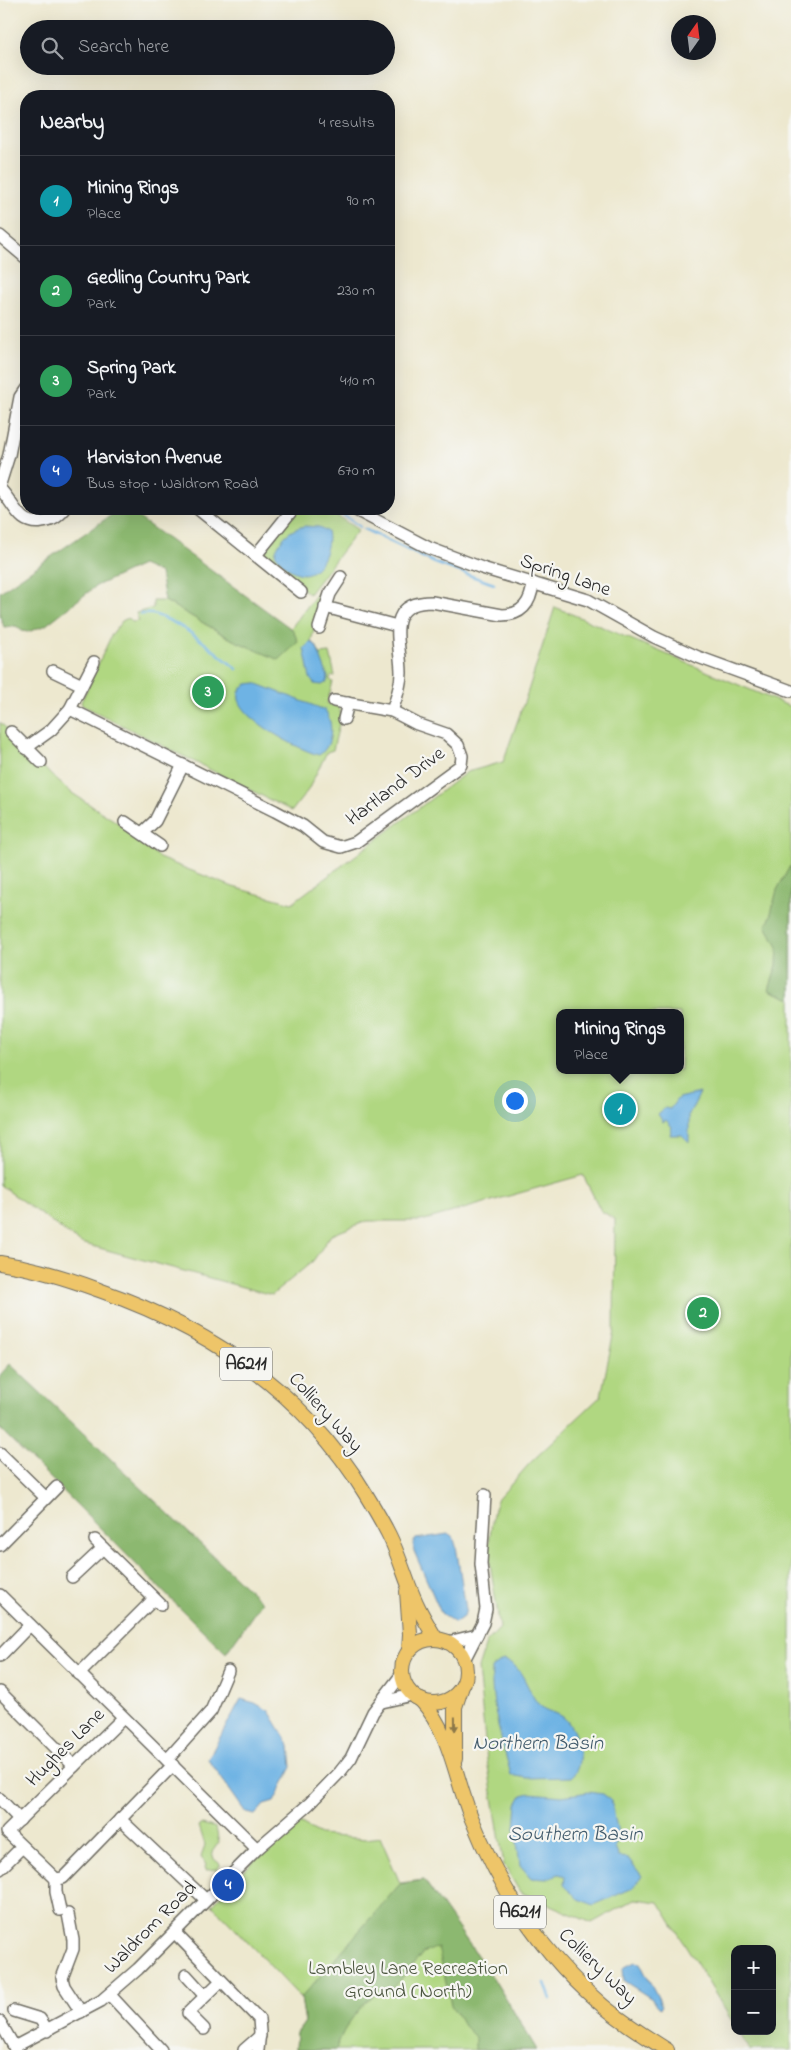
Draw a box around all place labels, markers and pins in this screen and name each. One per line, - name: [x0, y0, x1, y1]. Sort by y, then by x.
- pin: 3: [192, 673, 224, 711]
- pin: 1: [604, 1090, 636, 1128]
- pin: 2: [687, 1294, 719, 1332]
- pin: 4: [212, 1866, 244, 1904]

